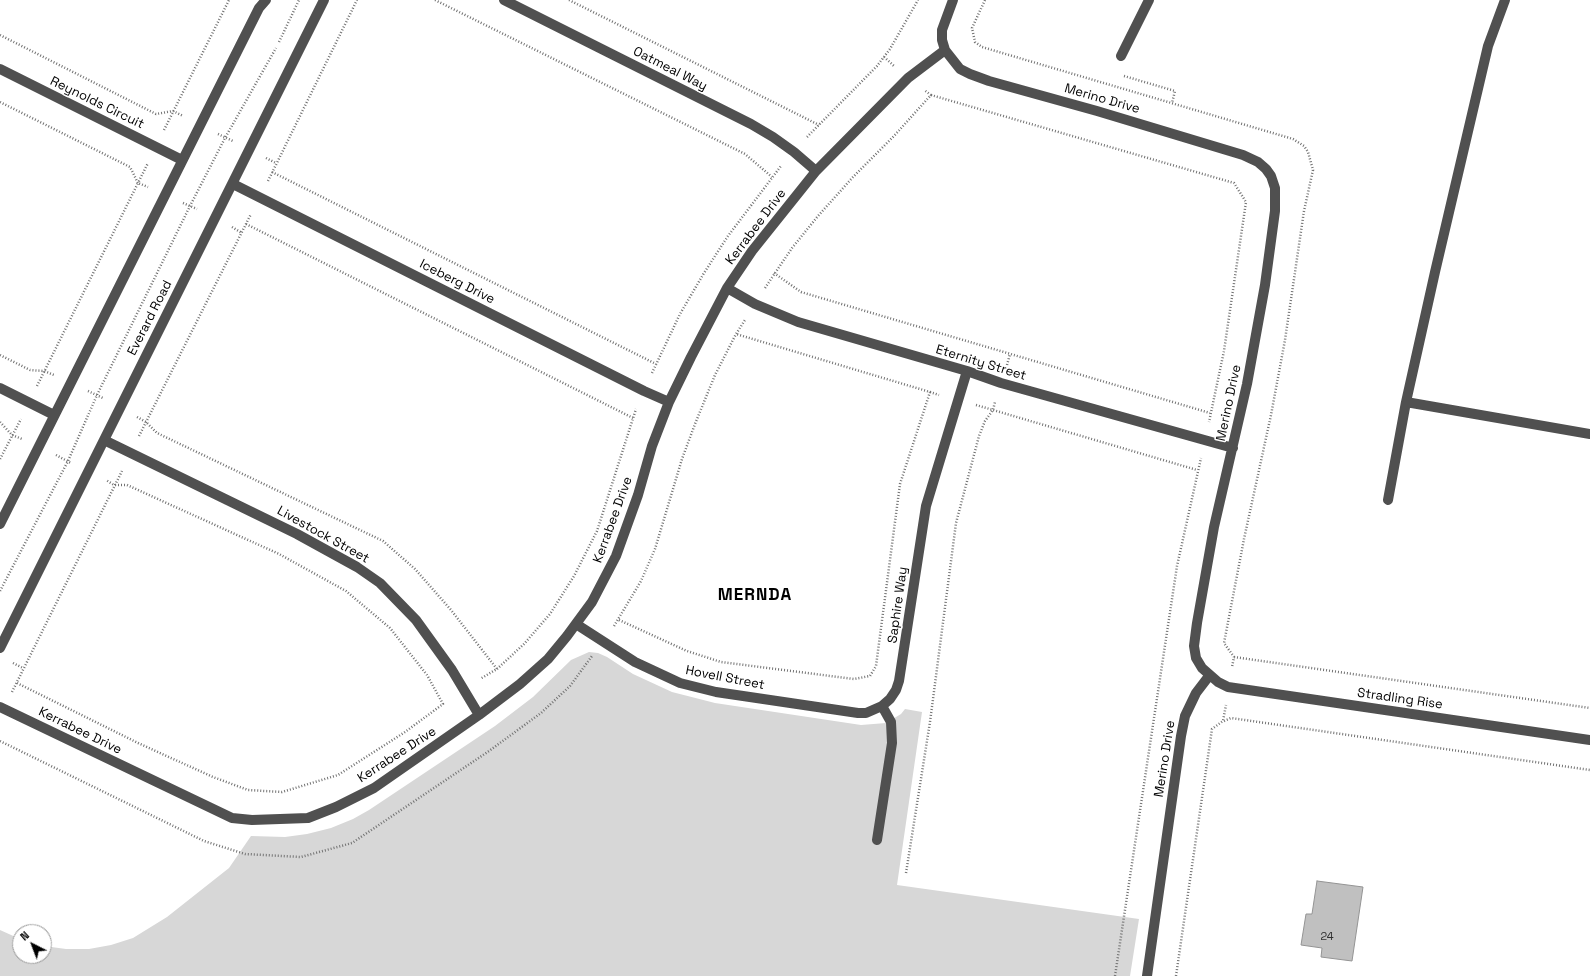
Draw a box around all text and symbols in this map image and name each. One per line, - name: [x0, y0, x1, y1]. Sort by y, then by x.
- street label: Oatmeal Way: [630, 44, 710, 94]
- street label: Reynolds Circuit: [47, 73, 147, 133]
- street label: Merino Drive: [1063, 81, 1141, 117]
- street label: Kerrabee Drive: [722, 186, 790, 268]
- street label: Iceberg Drive: [417, 256, 497, 308]
- street label: Everard Road: [124, 278, 176, 358]
- street label: Eternity Street: [934, 342, 1028, 384]
- street label: Merino Drive: [1213, 363, 1245, 443]
- street label: Kerrabee Drive: [590, 475, 636, 565]
- street label: Livestock Street: [274, 503, 372, 567]
- street label: Saphire Way: [885, 566, 911, 644]
- district label: MERNDA: [718, 585, 792, 605]
- street label: Hovell Street: [684, 663, 766, 693]
- street label: Stradling Rise: [1356, 685, 1444, 713]
- street label: Kerrabee Drive: [36, 704, 124, 758]
- street label: Merino Drive: [1151, 720, 1179, 798]
- street label: Kerrabee Drive: [355, 724, 439, 786]
- north arrow: [12, 924, 52, 964]
- text: N: [17, 928, 32, 943]
- house number: 24: [1320, 930, 1334, 944]

